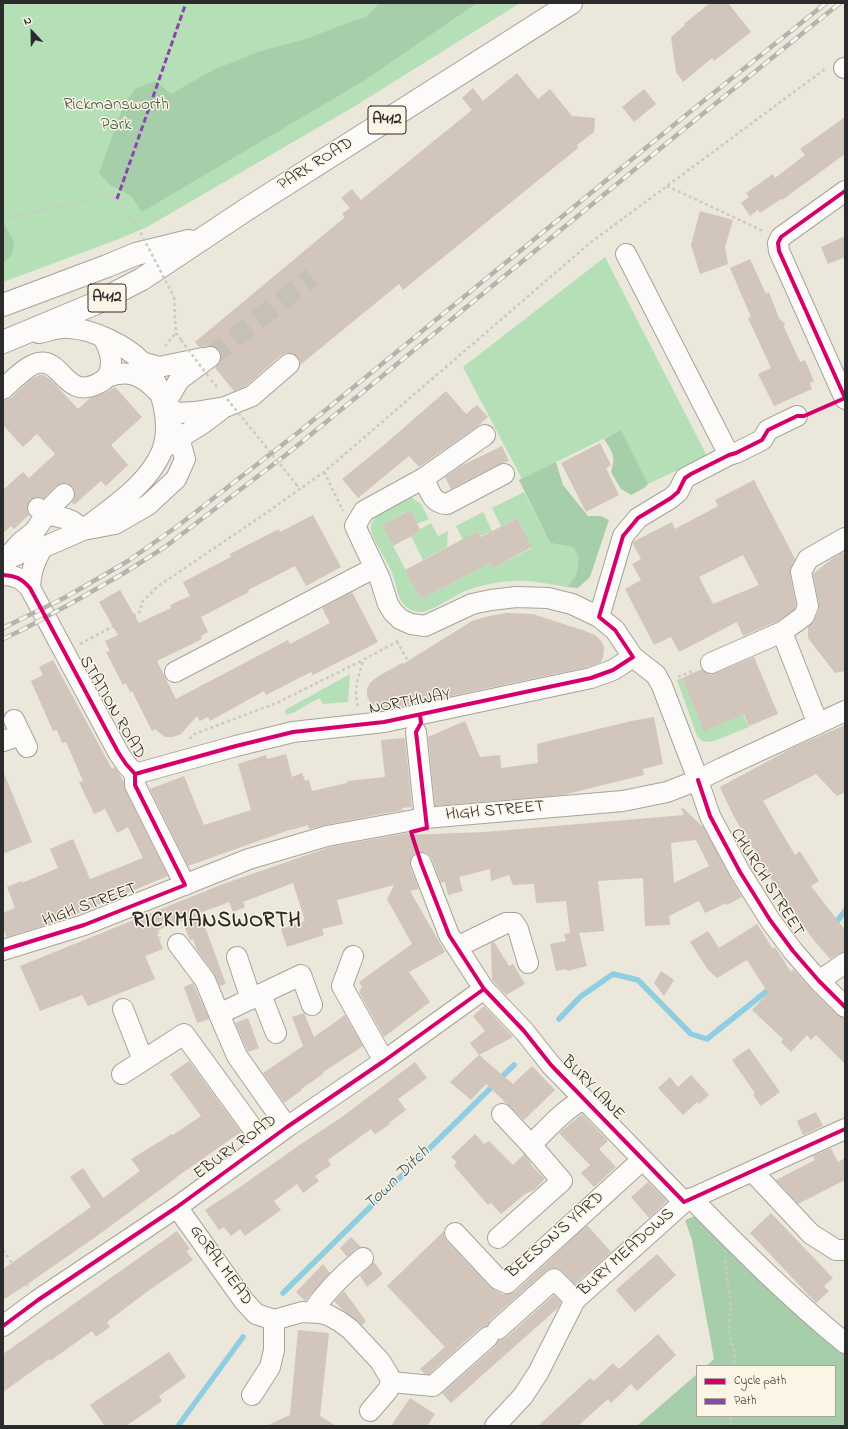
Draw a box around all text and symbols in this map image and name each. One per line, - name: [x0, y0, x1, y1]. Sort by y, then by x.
- north arrow: [12, 12, 52, 52]
- text: N: [21, 12, 34, 30]
- park label: Rickmansworth Park: [63, 96, 169, 136]
- road number: A412: [368, 106, 406, 134]
- street label: PARK ROAD: [275, 134, 357, 196]
- road number: A412: [88, 284, 126, 312]
- street label: STATION ROAD: [73, 653, 149, 763]
- street label: NORTHWAY: [368, 686, 452, 720]
- street label: HIGH STREET: [445, 798, 545, 826]
- street label: CHURCH STREET: [725, 825, 807, 941]
- street label: HIGH STREET: [40, 879, 140, 933]
- district label: RICKMANSWORTH: [132, 910, 302, 936]
- street label: BURY LANE: [556, 1052, 628, 1126]
- street label: EBURY ROAD: [191, 1111, 281, 1185]
- water label: Town Ditch: [361, 1142, 435, 1216]
- street label: BEESON'S YARD: [503, 1188, 609, 1284]
- street label: BURY MEADOWS: [575, 1204, 679, 1302]
- street label: GORAL MEAD: [184, 1222, 256, 1310]
- legend: [696, 1365, 836, 1417]
- text: Cycle path: [734, 1372, 786, 1390]
- text: Path: [734, 1392, 756, 1410]

